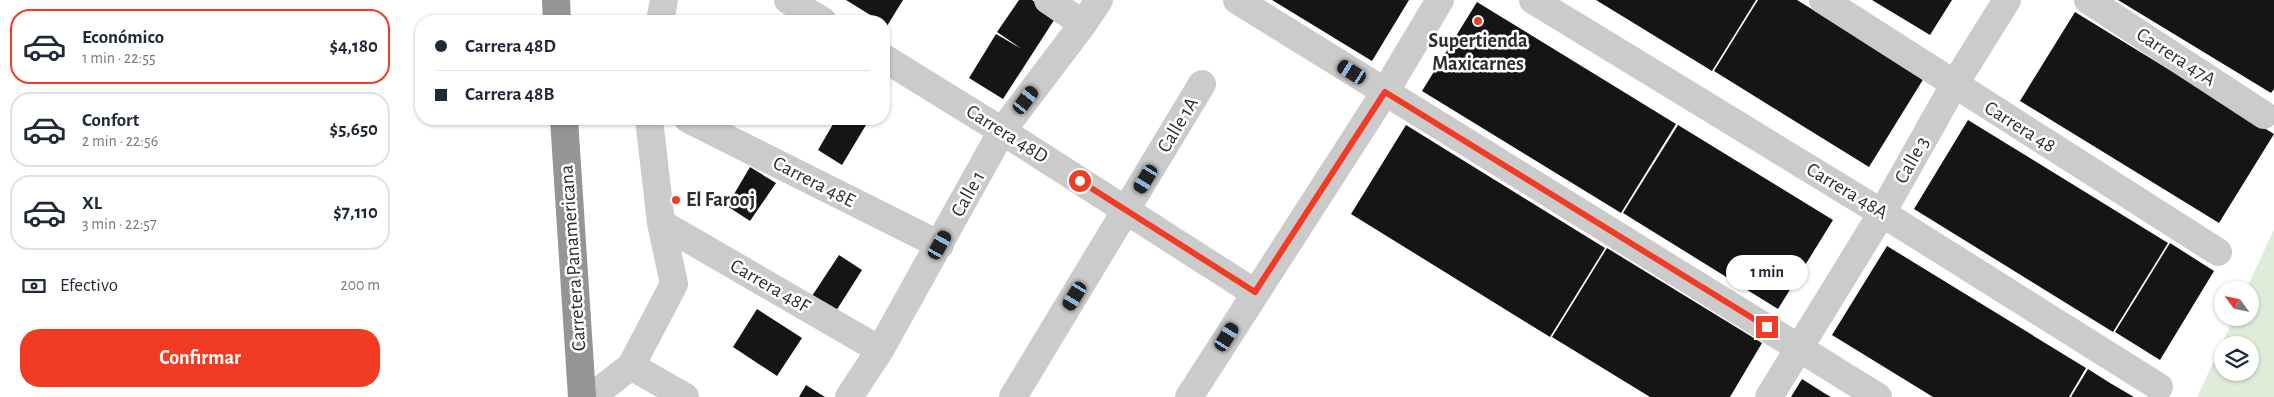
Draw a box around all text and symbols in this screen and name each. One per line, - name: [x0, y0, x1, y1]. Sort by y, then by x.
- marker: Supertienda Maxicarnes: [1472, 15, 1484, 27]
- icon: car: [22, 24, 67, 69]
- street label: Carrera 47A: [2133, 24, 2220, 90]
- text: Económico: [82, 28, 164, 47]
- place label: Supertienda Maxicarnes: [1428, 31, 1528, 74]
- text: $4,180: [329, 37, 378, 56]
- text: Carrera 48D: [465, 37, 556, 56]
- text: 1 min · 22:55: [82, 50, 156, 66]
- car: [1335, 58, 1368, 86]
- car: [1010, 84, 1041, 116]
- text: Carrera 48B: [465, 85, 554, 104]
- street label: Calle 1A: [1154, 94, 1202, 156]
- street label: Carrera 48: [1981, 97, 2059, 157]
- street label: Carrera 48D: [963, 101, 1052, 167]
- icon: car: [22, 107, 67, 152]
- text: Confort: [82, 111, 139, 130]
- text: $5,650: [330, 120, 378, 139]
- text: 2 min · 22:56: [82, 133, 158, 149]
- street label: Calle 3: [1891, 133, 1933, 187]
- street label: Carrera 48E: [770, 153, 859, 211]
- street label: Carrera 48A: [1803, 159, 1892, 223]
- car: [1131, 162, 1160, 196]
- street label: Carretera Panamericana: [557, 164, 589, 352]
- street label: Calle 1: [947, 168, 989, 220]
- route start: [1069, 170, 1091, 192]
- icon: car: [22, 190, 67, 235]
- place label: El Farooj: [686, 190, 755, 210]
- text: XL: [82, 194, 102, 213]
- marker: El Farooj: [670, 194, 682, 206]
- text: $7,110: [333, 203, 378, 222]
- text: 3 min · 22:57: [82, 216, 157, 232]
- car: [926, 228, 953, 262]
- street label: Carrera 48F: [727, 255, 813, 317]
- callout: 1 min: [1726, 255, 1808, 290]
- text: 1 min: [1750, 264, 1784, 280]
- icon: cash: [20, 272, 48, 300]
- text: Efectivo: [60, 276, 118, 295]
- text: 200 m: [340, 277, 380, 293]
- car: [1060, 279, 1089, 313]
- north arrow: [2214, 281, 2259, 326]
- map controls: [2214, 281, 2259, 381]
- route end: [1756, 316, 1778, 338]
- car: [1212, 320, 1241, 354]
- button: Confirmar: [20, 329, 380, 387]
- button: layers: [2214, 336, 2259, 381]

